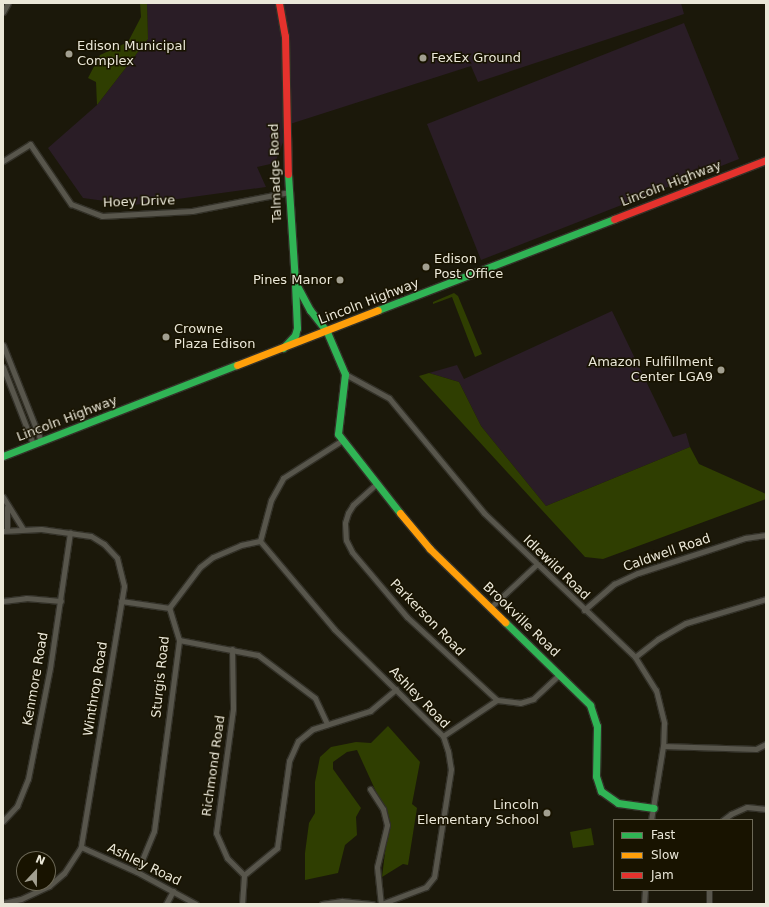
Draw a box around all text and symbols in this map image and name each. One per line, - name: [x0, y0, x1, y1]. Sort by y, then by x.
- place label: Edison Municipal Complex: [77, 39, 186, 70]
- marker: Edison Municipal Complex: [64, 49, 74, 59]
- place label: FexEx Ground: [431, 50, 521, 66]
- marker: FexEx Ground: [418, 53, 428, 63]
- street label: Talmadge Road: [266, 123, 286, 223]
- street label: Lincoln Highway: [619, 158, 723, 210]
- street label: Hoey Drive: [103, 193, 175, 211]
- place label: Edison Post Office: [434, 252, 503, 283]
- marker: Edison Post Office: [421, 262, 431, 272]
- place label: Pines Manor: [253, 272, 332, 288]
- marker: Pines Manor: [335, 275, 345, 285]
- street label: Lincoln Highway: [317, 276, 421, 328]
- place label: Crowne Plaza Edison: [174, 322, 255, 353]
- marker: Crowne Plaza Edison: [161, 332, 171, 342]
- place label: Amazon Fulfillment Center LGA9: [588, 355, 713, 386]
- marker: Amazon Fulfillment Center LGA9: [716, 365, 726, 375]
- street label: Lincoln Highway: [15, 393, 119, 445]
- street label: Caldwell Road: [621, 531, 713, 575]
- street label: Idlewild Road: [519, 532, 593, 604]
- street label: Parkerson Road: [386, 576, 468, 660]
- street label: Brookville Road: [479, 579, 563, 661]
- street label: Kenmore Road: [20, 631, 52, 727]
- street label: Sturgis Road: [149, 635, 173, 719]
- street label: Winthrop Road: [81, 640, 111, 738]
- street label: Ashley Road: [386, 664, 452, 732]
- street label: Richmond Road: [199, 714, 229, 818]
- place label: Lincoln Elementary School: [417, 798, 539, 829]
- marker: Lincoln Elementary School: [542, 808, 552, 818]
- legend: [613, 819, 753, 891]
- text: Fast: [651, 828, 675, 842]
- street label: Ashley Road: [105, 840, 183, 890]
- text: Slow: [651, 848, 679, 862]
- north arrow: [16, 851, 56, 891]
- text: N: [34, 853, 47, 868]
- text: Jam: [651, 868, 674, 882]

